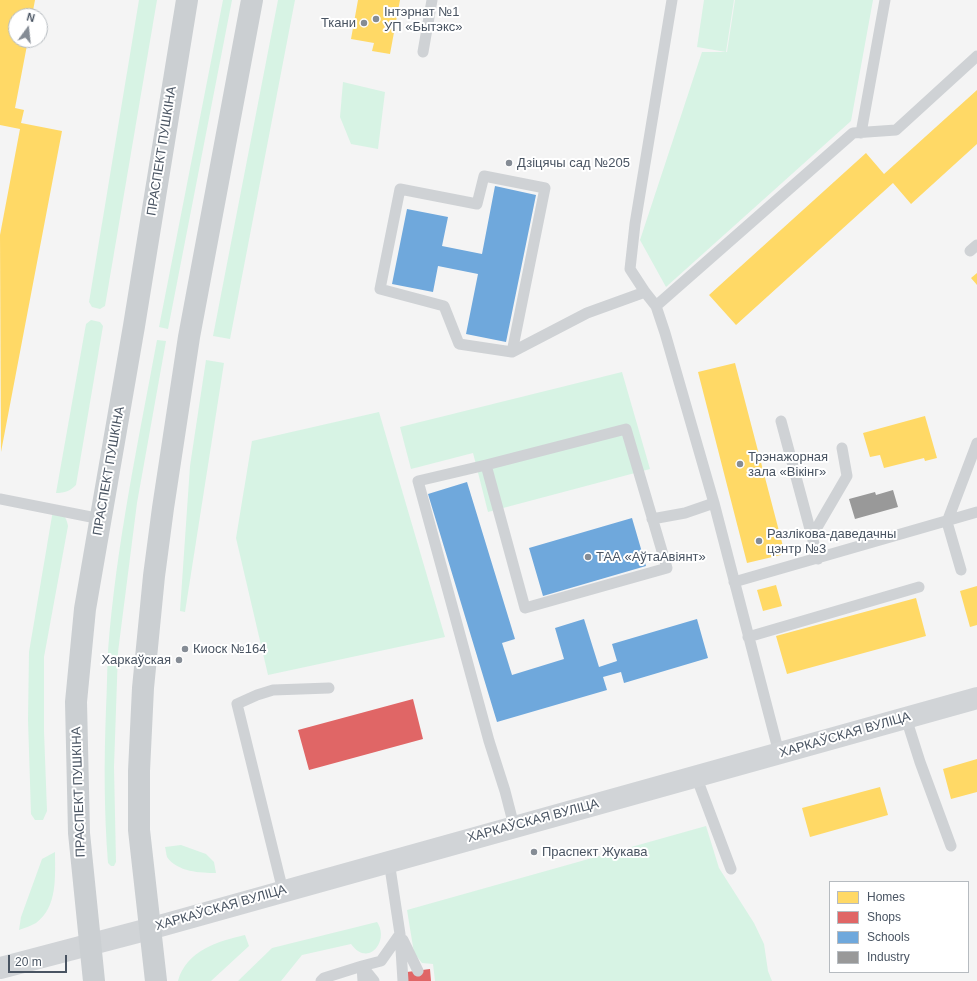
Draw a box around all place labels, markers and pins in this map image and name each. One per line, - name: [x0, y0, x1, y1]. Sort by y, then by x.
- place label: Інтэрнат №1 УП «Бытэкс»: [384, 4, 462, 35]
- marker: Інтэрнат №1 УП «Бытэкс»: [371, 14, 381, 24]
- place label: Ткани: [321, 15, 356, 31]
- marker: Ткани: [359, 18, 369, 28]
- place label: Дзіцячы сад №205: [517, 155, 630, 171]
- marker: Дзіцячы сад №205: [504, 158, 514, 168]
- place label: Трэнажорная зала «Вікінг»: [748, 449, 828, 480]
- marker: Трэнажорная зала «Вікінг»: [735, 459, 745, 469]
- place label: Разлікова-даведачны цэнтр №3: [767, 526, 896, 557]
- marker: Разлікова-даведачны цэнтр №3: [754, 536, 764, 546]
- place label: ТАА «АўтаАвіянт»: [596, 549, 706, 565]
- marker: ТАА «АўтаАвіянт»: [583, 552, 593, 562]
- place label: Киоск №164: [193, 641, 266, 657]
- marker: Киоск №164: [180, 644, 190, 654]
- place label: Харкаўская: [101, 652, 171, 668]
- marker: Харкаўская: [174, 655, 184, 665]
- place label: Праспект Жукава: [542, 844, 648, 860]
- marker: Праспект Жукава: [529, 847, 539, 857]

